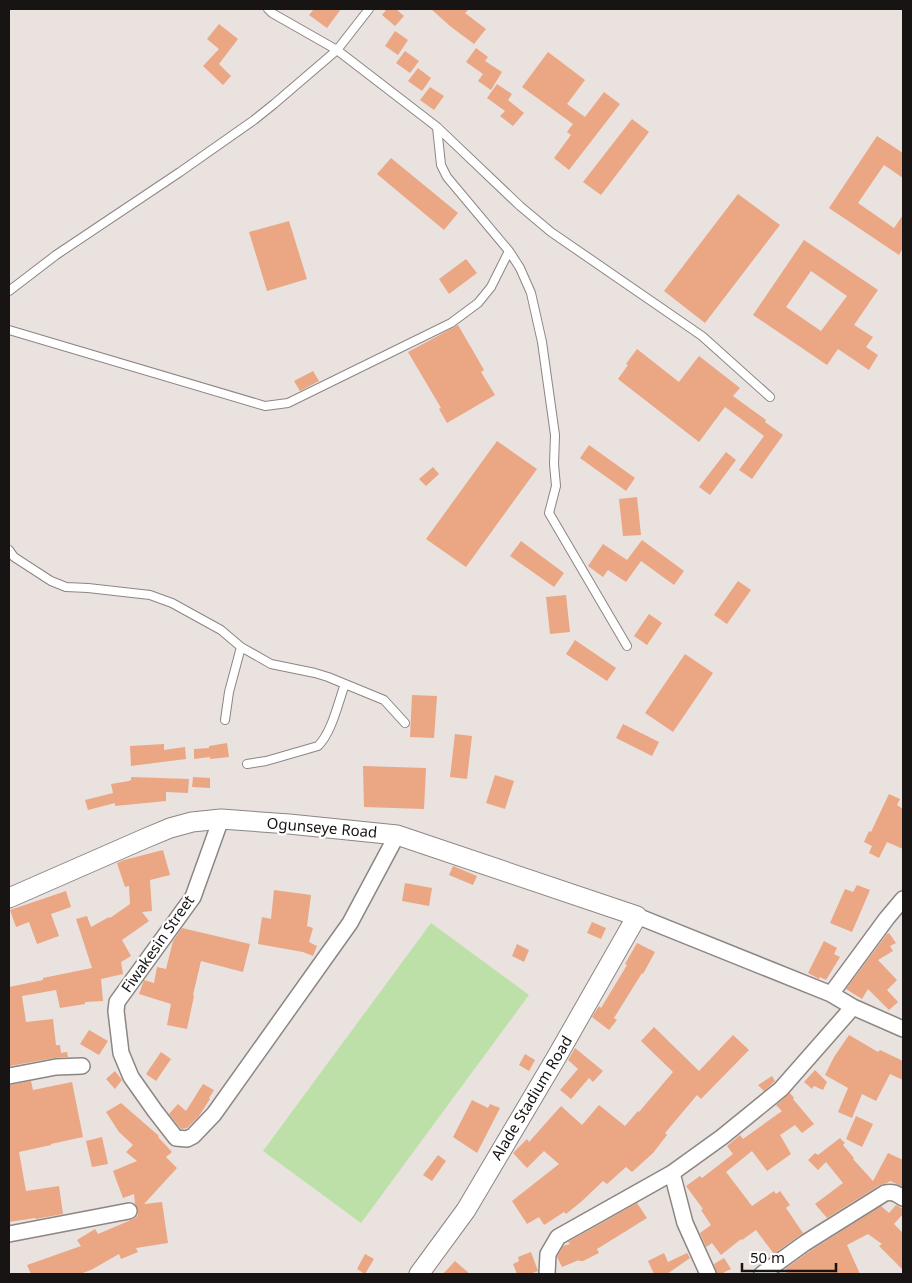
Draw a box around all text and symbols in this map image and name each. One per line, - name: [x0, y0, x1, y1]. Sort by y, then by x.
- street label: Ogunseye Road: [266, 812, 378, 842]
- street label: Fiwakesin Street: [116, 890, 199, 996]
- street label: Alade Stadium Road: [486, 1032, 576, 1163]
- scale bar: [742, 1240, 836, 1272]
- text: 50 m: [750, 1247, 785, 1267]

